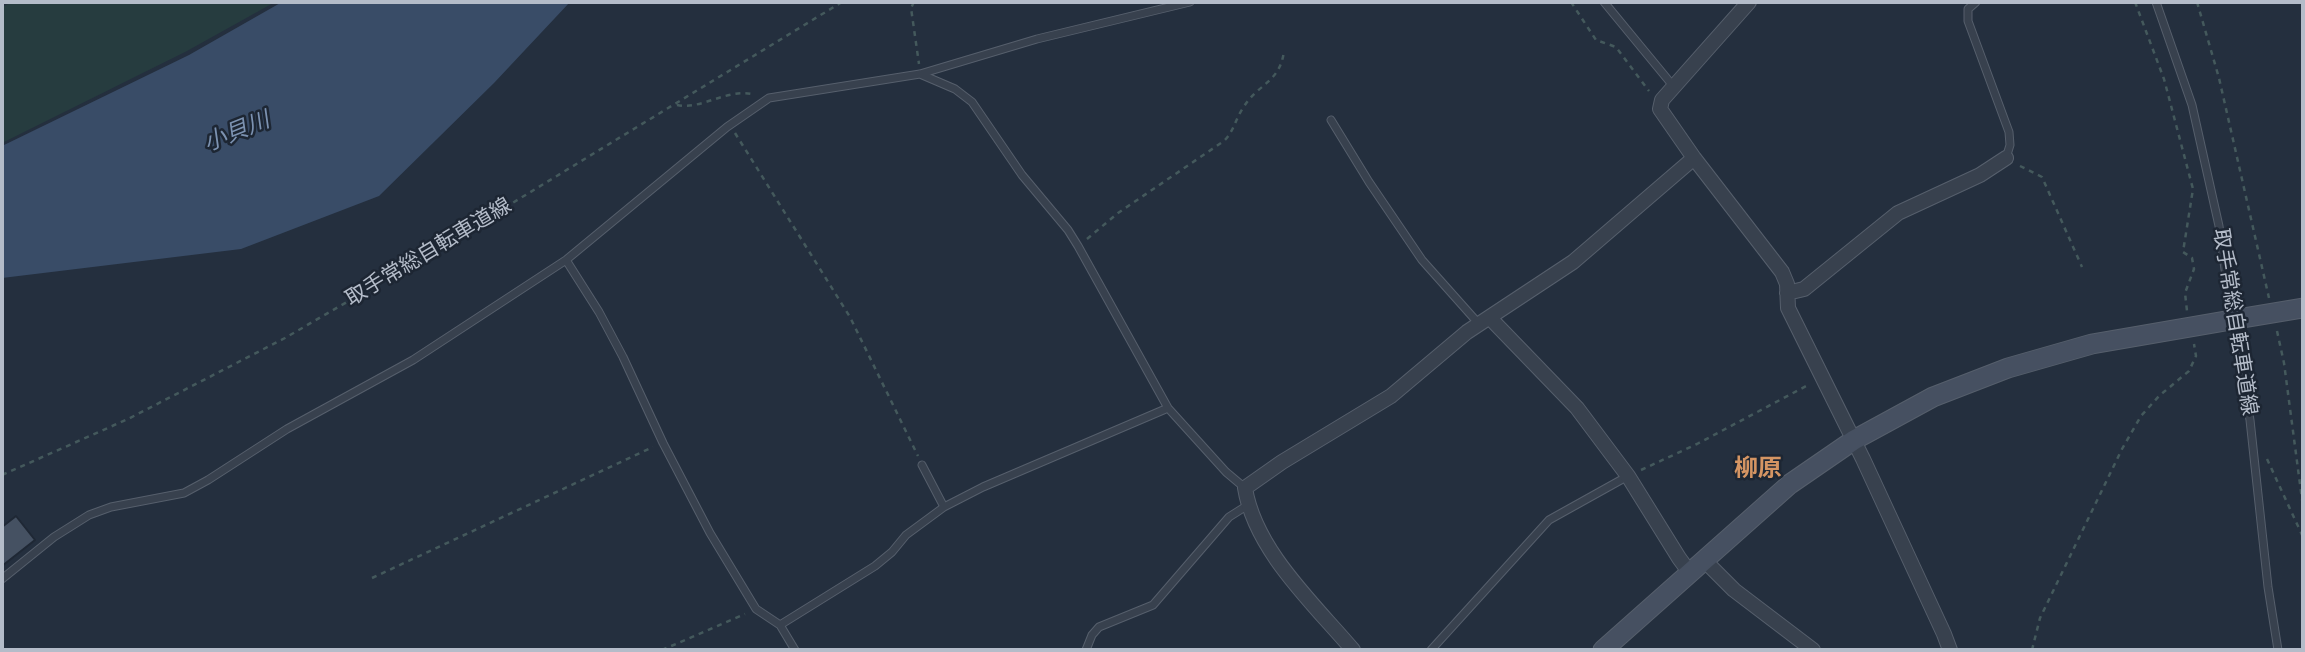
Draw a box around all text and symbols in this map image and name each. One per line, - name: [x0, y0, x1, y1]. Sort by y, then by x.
- water label: 小貝川: [200, 107, 274, 159]
- street label: 取手常総自転車道線: [342, 194, 516, 312]
- street label: 取手常総自転車道線: [2207, 227, 2261, 417]
- district label: 柳原: [1734, 456, 1782, 484]

